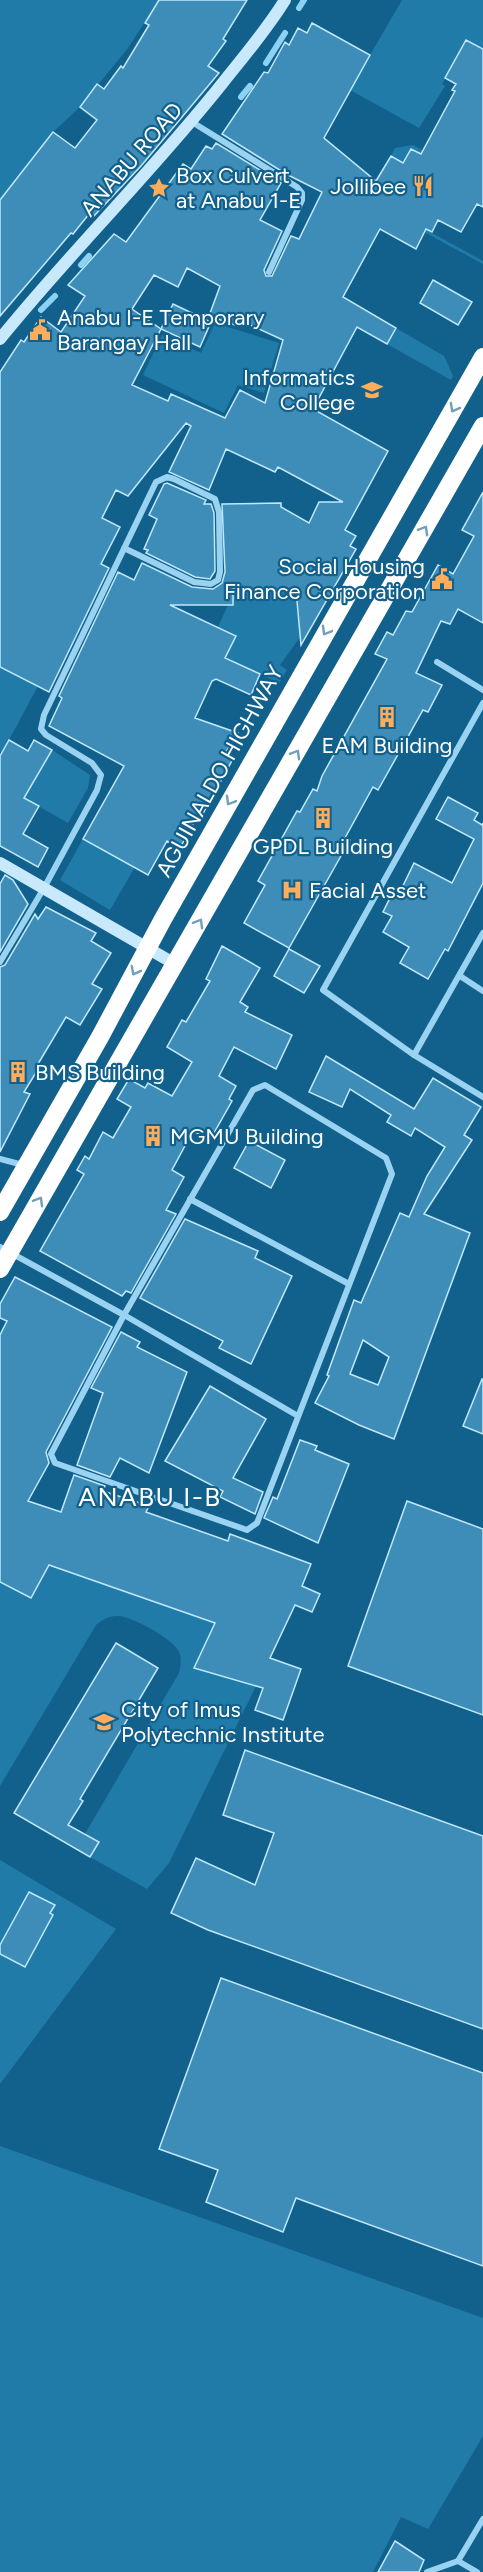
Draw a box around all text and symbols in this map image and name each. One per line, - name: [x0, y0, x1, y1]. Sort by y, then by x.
- street label: ANABU ROAD: [75, 97, 188, 222]
- place label: Box Culvert at Anabu 1-E: [176, 162, 301, 214]
- place label: Jollibee: [330, 173, 406, 200]
- restaurant icon: Jollibee: [411, 174, 435, 198]
- place icon: Box Culvert at Anabu 1-E: [147, 176, 171, 200]
- place label: Anabu I-E Temporary Barangay Hall: [57, 304, 265, 356]
- public building icon: Anabu I-E Temporary Barangay Hall: [28, 318, 52, 342]
- place label: Informatics College: [243, 364, 355, 416]
- school or university icon: Informatics College: [360, 378, 384, 402]
- one-way arrow: [450, 401, 461, 412]
- one-way arrow: [416, 526, 428, 536]
- place label: Social Housing Finance Corporation: [224, 553, 425, 605]
- public building icon: Social Housing Finance Corporation: [430, 567, 454, 591]
- one-way arrow: [322, 625, 333, 635]
- street label: AGUINALDO HIGHWAY: [150, 660, 289, 882]
- building icon: EAM Building: [375, 705, 399, 729]
- place label: EAM Building: [322, 732, 452, 759]
- one-way arrow: [288, 749, 300, 760]
- one-way arrow: [226, 795, 237, 805]
- building icon: GPDL Building: [311, 806, 335, 830]
- place label: GPDL Building: [253, 833, 393, 860]
- place label: Facial Asset: [309, 877, 426, 904]
- hospital icon: Facial Asset: [280, 878, 304, 902]
- one-way arrow: [191, 919, 203, 929]
- one-way arrow: [130, 965, 142, 976]
- place label: BMS Building: [35, 1059, 165, 1086]
- building icon: BMS Building: [6, 1060, 30, 1084]
- place label: MGMU Building: [170, 1123, 324, 1150]
- building icon: MGMU Building: [141, 1124, 165, 1148]
- one-way arrow: [32, 1197, 43, 1207]
- district label: ANABU I-B: [78, 1481, 222, 1513]
- place label: City of Imus Polytechnic Institute: [121, 1696, 325, 1748]
- school or university icon: City of Imus Polytechnic Institute: [92, 1710, 116, 1734]

